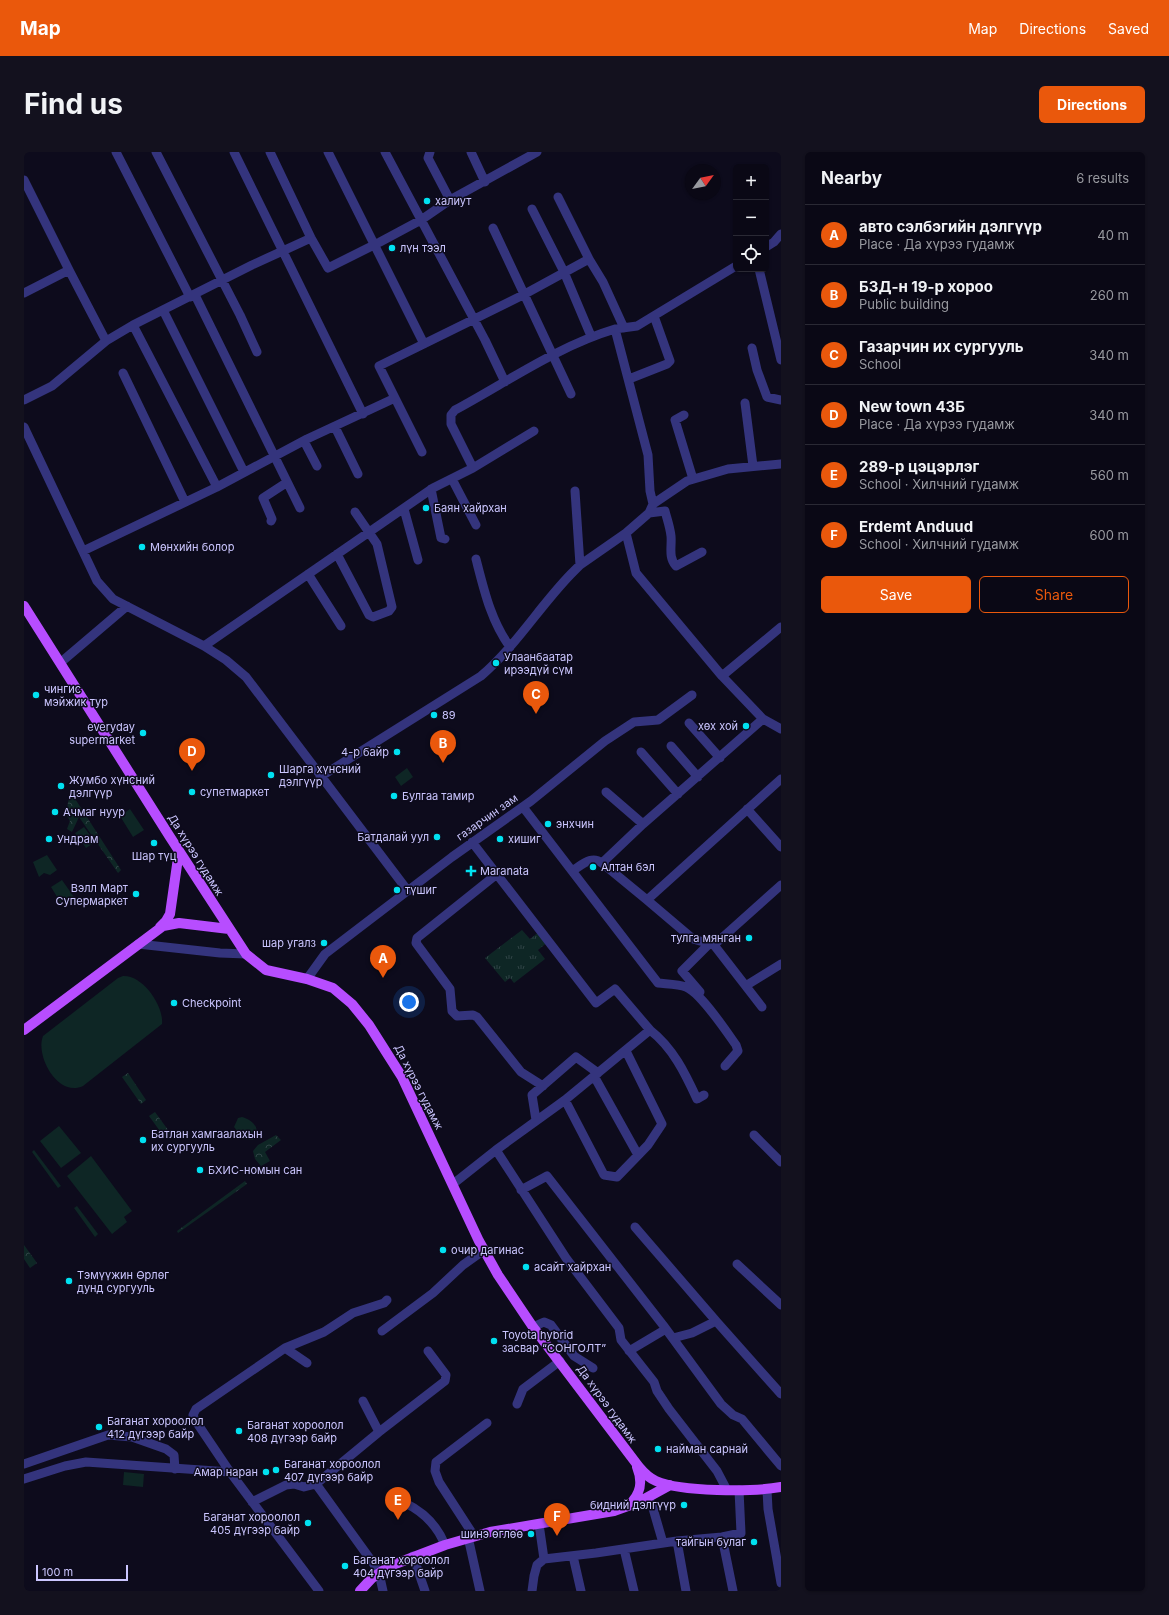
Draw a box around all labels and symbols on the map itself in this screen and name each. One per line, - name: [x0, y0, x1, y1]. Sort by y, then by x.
- north arrow: [685, 164, 721, 200]
- place label: халиут: [435, 194, 472, 208]
- marker: халиут: [422, 196, 432, 206]
- place label: лүн тээл: [400, 241, 446, 255]
- marker: лүн тээл: [387, 243, 397, 253]
- place label: Баян хайрхан: [434, 501, 507, 515]
- marker: Баян хайрхан: [421, 503, 431, 513]
- place label: Мөнхийн болор: [150, 540, 235, 554]
- marker: Мөнхийн болор: [137, 542, 147, 552]
- place label: Улаанбаатар ирээдүй сүм: [504, 650, 573, 677]
- marker: Улаанбаатар ирээдүй сүм: [491, 658, 501, 668]
- pin: C: [523, 681, 549, 714]
- place label: чингис мэйжик тур: [44, 682, 108, 709]
- marker: чингис мэйжик тур: [31, 690, 41, 700]
- place label: 89: [442, 708, 456, 722]
- marker: 89: [429, 710, 439, 720]
- place label: хөх хой: [698, 719, 738, 733]
- place label: everyday supermarket: [69, 720, 135, 747]
- marker: хөх хой: [741, 721, 751, 731]
- marker: everyday supermarket: [138, 728, 148, 738]
- pin: B: [430, 730, 456, 763]
- pin: D: [179, 738, 205, 771]
- place label: 4-р байр: [341, 745, 389, 759]
- marker: 4-р байр: [392, 747, 402, 757]
- place label: Шарга хүнсний дэлгүүр: [279, 762, 361, 789]
- marker: Шарга хүнсний дэлгүүр: [266, 770, 276, 780]
- place label: Жумбо хүнсний дэлгүүр: [69, 773, 155, 800]
- marker: Жумбо хүнсний дэлгүүр: [56, 781, 66, 791]
- place label: супетмаркет: [200, 785, 270, 799]
- marker: супетмаркет: [187, 787, 197, 797]
- place label: Булгаа тамир: [402, 789, 475, 803]
- marker: Булгаа тамир: [389, 791, 399, 801]
- street label: газарчин зам: [454, 791, 520, 843]
- place label: Ачмаг нуур: [63, 805, 125, 819]
- marker: Ачмаг нуур: [50, 807, 60, 817]
- street label: Да хүрээ гудамж: [165, 811, 227, 899]
- place label: энхчин: [556, 817, 594, 831]
- marker: энхчин: [543, 819, 553, 829]
- place label: Батдалай уул: [357, 830, 429, 844]
- place label: Ундрам: [57, 832, 98, 846]
- marker: Батдалай уул: [432, 832, 442, 842]
- place label: хишиг: [508, 832, 541, 846]
- marker: Ундрам: [44, 834, 54, 844]
- marker: хишиг: [495, 834, 505, 844]
- marker: Шар түц: [149, 838, 159, 848]
- place label: Шар түц: [132, 849, 177, 863]
- place label: Алтан бэл: [601, 860, 655, 874]
- marker: Алтан бэл: [588, 862, 598, 872]
- place label: Maranata: [480, 864, 529, 878]
- marker: Maranata: [465, 865, 477, 877]
- place label: Вэлл Март Супермаркет: [56, 881, 129, 908]
- place label: түшиг: [405, 883, 437, 897]
- marker: түшиг: [392, 885, 402, 895]
- marker: Вэлл Март Супермаркет: [131, 889, 141, 899]
- place label: тулга мянган: [671, 931, 741, 945]
- marker: тулга мянган: [744, 933, 754, 943]
- place label: шар угалз: [262, 936, 316, 950]
- marker: шар угалз: [319, 938, 329, 948]
- pin: A: [370, 945, 396, 978]
- your location: [399, 992, 419, 1012]
- place label: Checkpoint: [182, 996, 242, 1010]
- marker: Checkpoint: [169, 998, 179, 1008]
- street label: Да хүрээ гудамж: [391, 1042, 447, 1132]
- place label: Батлан хамгаалахын их сургууль: [151, 1127, 262, 1154]
- marker: Батлан хамгаалахын их сургууль: [138, 1135, 148, 1145]
- place label: БХИС-номын сан: [208, 1163, 302, 1177]
- marker: БХИС-номын сан: [195, 1165, 205, 1175]
- place label: очир дагинас: [451, 1243, 524, 1257]
- marker: очир дагинас: [438, 1245, 448, 1255]
- place label: асайт хайрхан: [534, 1260, 611, 1274]
- marker: асайт хайрхан: [521, 1262, 531, 1272]
- place label: Тэмүүжин Өрлөг дунд сургууль: [77, 1268, 169, 1295]
- marker: Тэмүүжин Өрлөг дунд сургууль: [64, 1276, 74, 1286]
- place label: Toyota hybrid засвар “СОНГОЛТ”: [502, 1328, 606, 1355]
- marker: Toyota hybrid засвар “СОНГОЛТ”: [489, 1336, 499, 1346]
- street label: Да хүрээ гудамж: [574, 1362, 640, 1446]
- place label: Баганат хороолол 412 дүгээр байр: [107, 1414, 204, 1441]
- place label: Баганат хороолол 408 дүгээр байр: [247, 1418, 344, 1445]
- marker: Баганат хороолол 412 дүгээр байр: [94, 1422, 104, 1432]
- marker: Баганат хороолол 408 дүгээр байр: [234, 1426, 244, 1436]
- place label: найман сарнай: [666, 1442, 748, 1456]
- marker: найман сарнай: [653, 1444, 663, 1454]
- place label: Баганат хороолол 407 дүгээр байр: [284, 1457, 381, 1484]
- place label: Амар наран: [194, 1465, 258, 1479]
- marker: Баганат хороолол 407 дүгээр байр: [271, 1465, 281, 1475]
- marker: Амар наран: [261, 1467, 271, 1477]
- pin: E: [385, 1487, 411, 1520]
- place label: бидний дэлгүүр: [590, 1498, 676, 1512]
- marker: бидний дэлгүүр: [679, 1500, 689, 1510]
- pin: F: [544, 1503, 570, 1536]
- place label: Баганат хороолол 405 дүгээр байр: [203, 1510, 300, 1537]
- marker: Баганат хороолол 405 дүгээр байр: [303, 1518, 313, 1528]
- place label: шинэ өглөө: [461, 1527, 523, 1541]
- marker: шинэ өглөө: [526, 1529, 536, 1539]
- place label: тайгын булаг: [676, 1535, 746, 1549]
- marker: тайгын булаг: [749, 1537, 759, 1547]
- place label: Баганат хороолол 404 дүгээр байр: [353, 1553, 450, 1580]
- marker: Баганат хороолол 404 дүгээр байр: [340, 1561, 350, 1571]
- scale bar: [36, 1563, 128, 1582]

